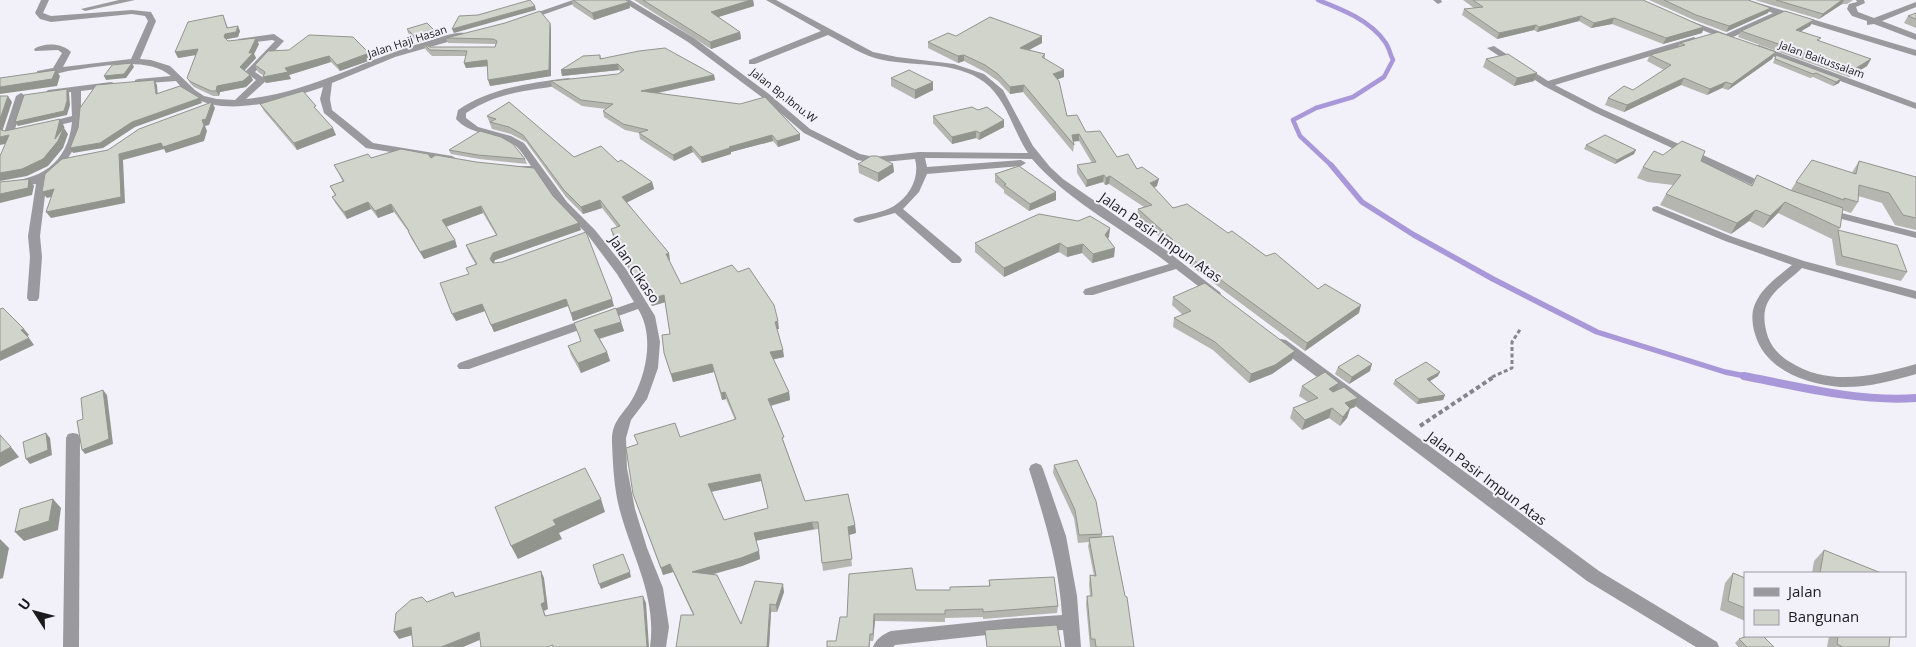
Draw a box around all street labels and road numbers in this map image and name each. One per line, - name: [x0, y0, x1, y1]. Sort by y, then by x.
- street label: Jalan Haji Hasan: [364, 21, 449, 61]
- street label: Jalan Baitussalam: [1776, 36, 1867, 81]
- street label: Jalan Bp.Ibnu.W: [747, 64, 820, 126]
- street label: Jalan Pasir Impun Atas: [1094, 186, 1226, 287]
- street label: Jalan Cikaso: [604, 230, 665, 307]
- street label: Jalan Pasir Impun Atas: [1422, 425, 1551, 530]

